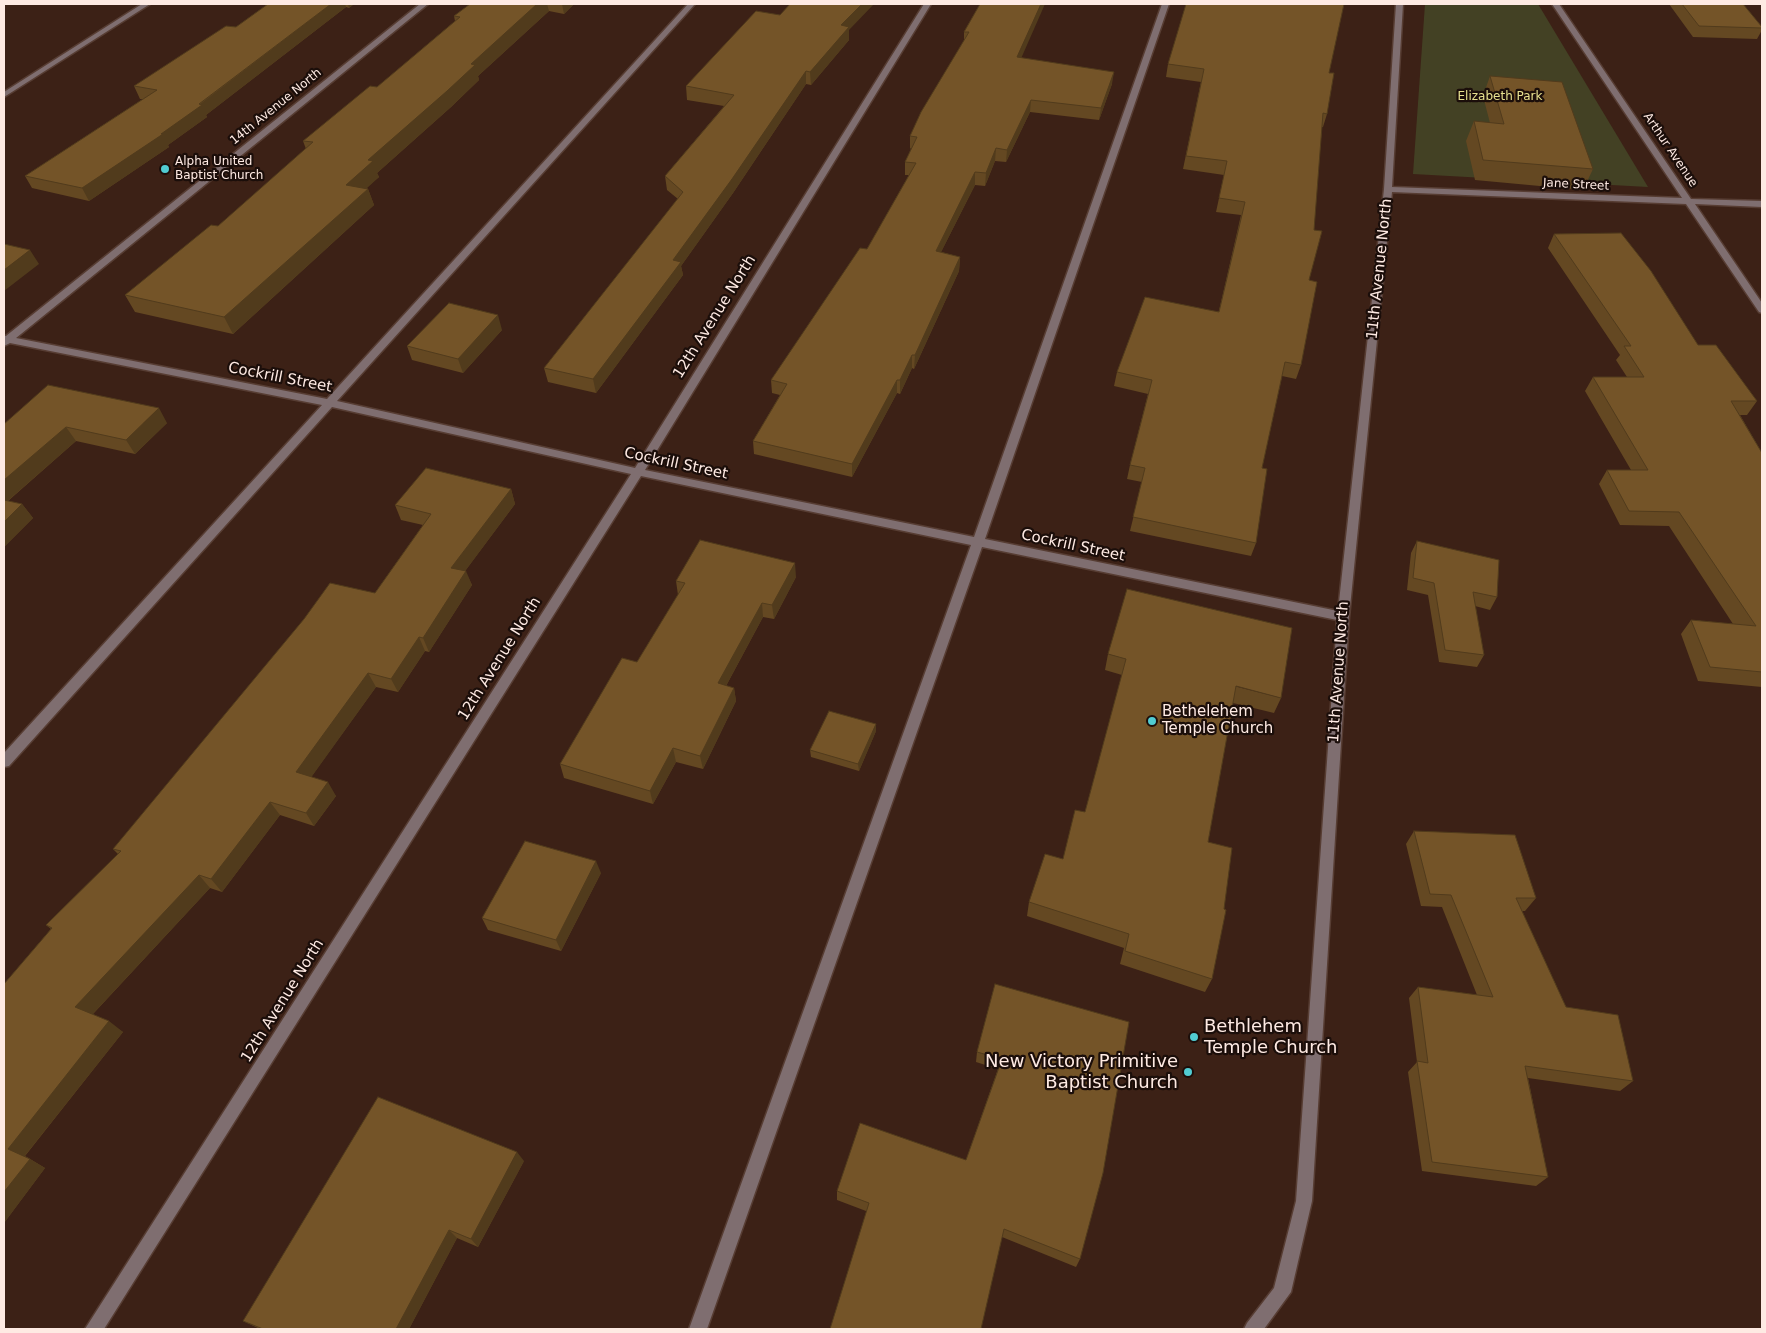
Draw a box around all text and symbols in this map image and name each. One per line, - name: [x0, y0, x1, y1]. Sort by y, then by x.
- street label: 14th Avenue North: [227, 66, 325, 148]
- park label: Elizabeth Park: [1458, 90, 1542, 104]
- street label: Arthur Avenue: [1640, 110, 1700, 190]
- place label: Alpha United Baptist Church: [175, 155, 263, 183]
- marker: Alpha United Baptist Church: [159, 163, 171, 175]
- street label: Jane Street: [1543, 176, 1609, 194]
- street label: 11th Avenue North: [1364, 198, 1396, 340]
- street label: 12th Avenue North: [670, 252, 760, 382]
- street label: Cockrill Street: [226, 359, 334, 397]
- street label: Cockrill Street: [622, 444, 730, 484]
- street label: Cockrill Street: [1019, 526, 1127, 566]
- street label: 12th Avenue North: [455, 594, 545, 724]
- street label: 11th Avenue North: [1325, 601, 1353, 743]
- place label: Bethelehem Temple Church: [1162, 703, 1273, 738]
- marker: Bethelehem Temple Church: [1146, 715, 1158, 727]
- street label: 12th Avenue North: [238, 936, 328, 1066]
- place label: Bethlehem Temple Church: [1204, 1016, 1337, 1058]
- marker: Bethlehem Temple Church: [1188, 1031, 1200, 1043]
- place label: New Victory Primitive Baptist Church: [985, 1051, 1178, 1094]
- marker: New Victory Primitive Baptist Church: [1182, 1066, 1194, 1078]

